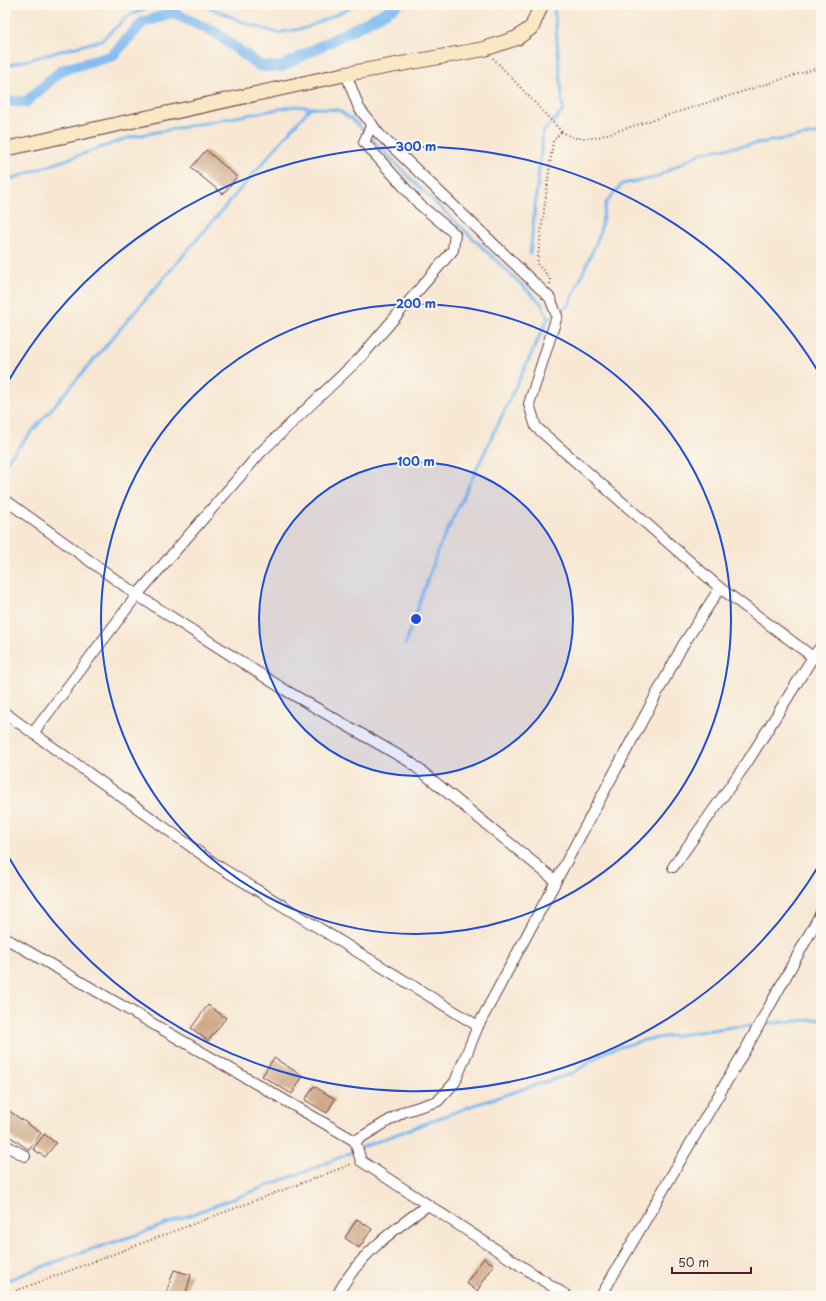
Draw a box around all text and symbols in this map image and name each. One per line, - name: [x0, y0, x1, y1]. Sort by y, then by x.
- text: 300 m: [396, 137, 436, 155]
- text: 200 m: [396, 294, 436, 312]
- text: 100 m: [397, 452, 435, 470]
- centre of rings: [409, 612, 423, 626]
- scale bar: [672, 1249, 751, 1275]
- text: 50 m: [678, 1253, 709, 1271]

